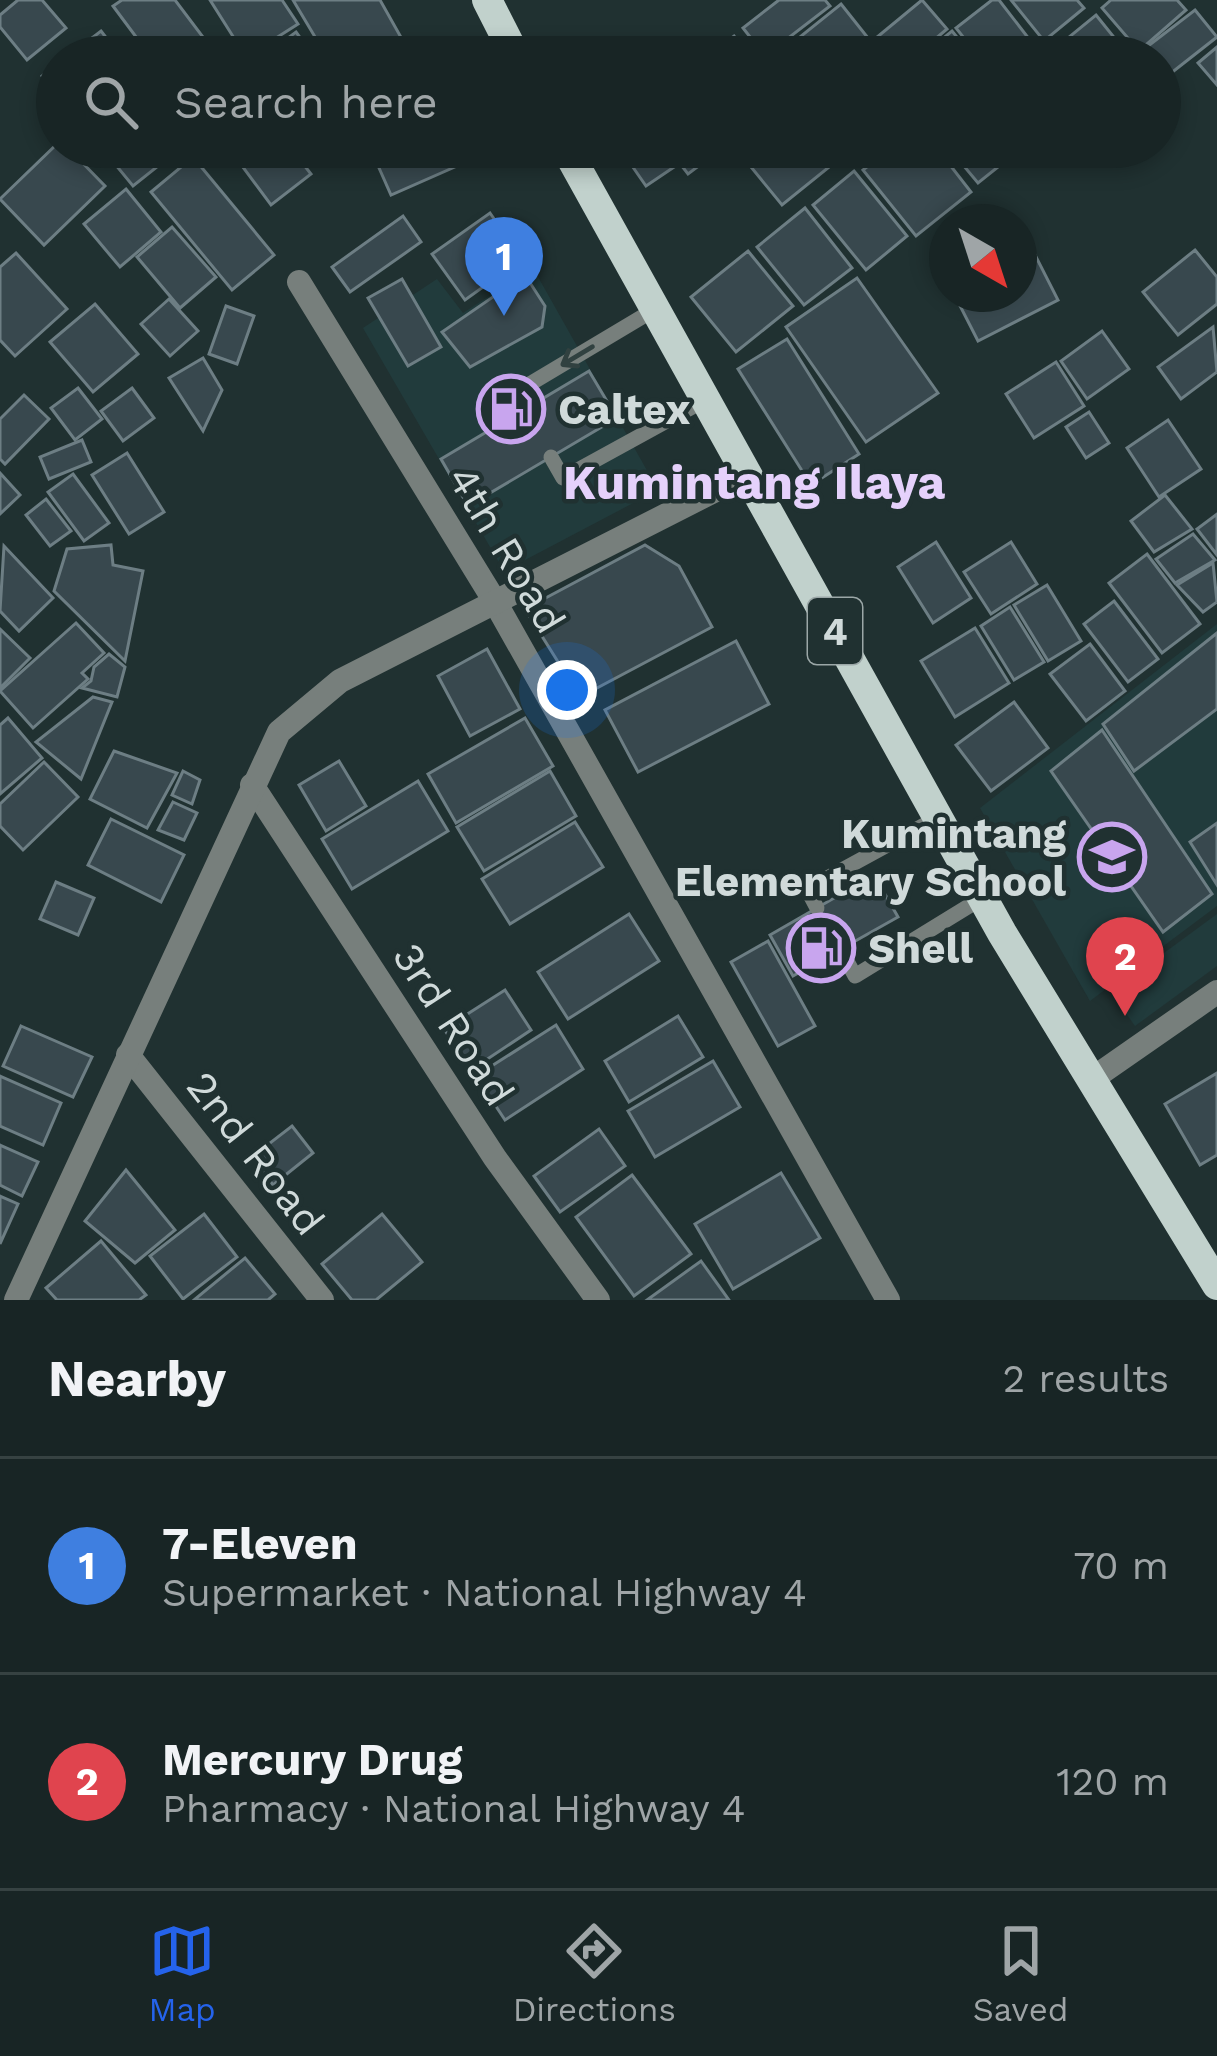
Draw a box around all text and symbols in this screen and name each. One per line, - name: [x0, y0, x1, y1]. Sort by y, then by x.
- search box: [36, 36, 1181, 168]
- icon: search: [78, 69, 144, 135]
- text: Search here: [174, 76, 438, 129]
- north arrow: [929, 204, 1037, 312]
- pin: 1: [465, 217, 543, 316]
- one-way arrow: [561, 344, 595, 368]
- fuel station icon: Caltex: [476, 374, 546, 444]
- place label: Caltex: [558, 385, 691, 434]
- district label: Kumintang Ilaya: [563, 454, 945, 511]
- street label: 4th Road: [438, 457, 575, 642]
- road number: 4: [808, 598, 862, 664]
- your location: [537, 660, 597, 720]
- place label: Kumintang Elementary School: [675, 809, 1066, 906]
- school or university icon: Kumintang Elementary School: [1077, 822, 1147, 892]
- fuel station icon: Shell: [786, 913, 856, 983]
- pin: 2: [1086, 917, 1164, 1016]
- place label: Shell: [868, 924, 973, 973]
- street label: 3rd Road: [383, 934, 524, 1115]
- street label: 2nd Road: [177, 1062, 335, 1245]
- text: Nearby: [48, 1349, 226, 1408]
- text: 2 results: [1003, 1356, 1169, 1401]
- text: 7-Eleven: [162, 1517, 358, 1570]
- text: 1: [79, 1543, 95, 1588]
- text: 70 m: [1073, 1543, 1169, 1588]
- text: Supermarket · National Highway 4: [162, 1570, 807, 1615]
- text: Mercury Drug: [162, 1733, 462, 1786]
- text: 2: [75, 1759, 99, 1804]
- text: 120 m: [1056, 1759, 1169, 1804]
- text: Pharmacy · National Highway 4: [162, 1786, 746, 1831]
- tab: Map: [148, 1918, 216, 2029]
- tab: Directions: [513, 1918, 676, 2029]
- tab: Saved: [973, 1918, 1069, 2029]

